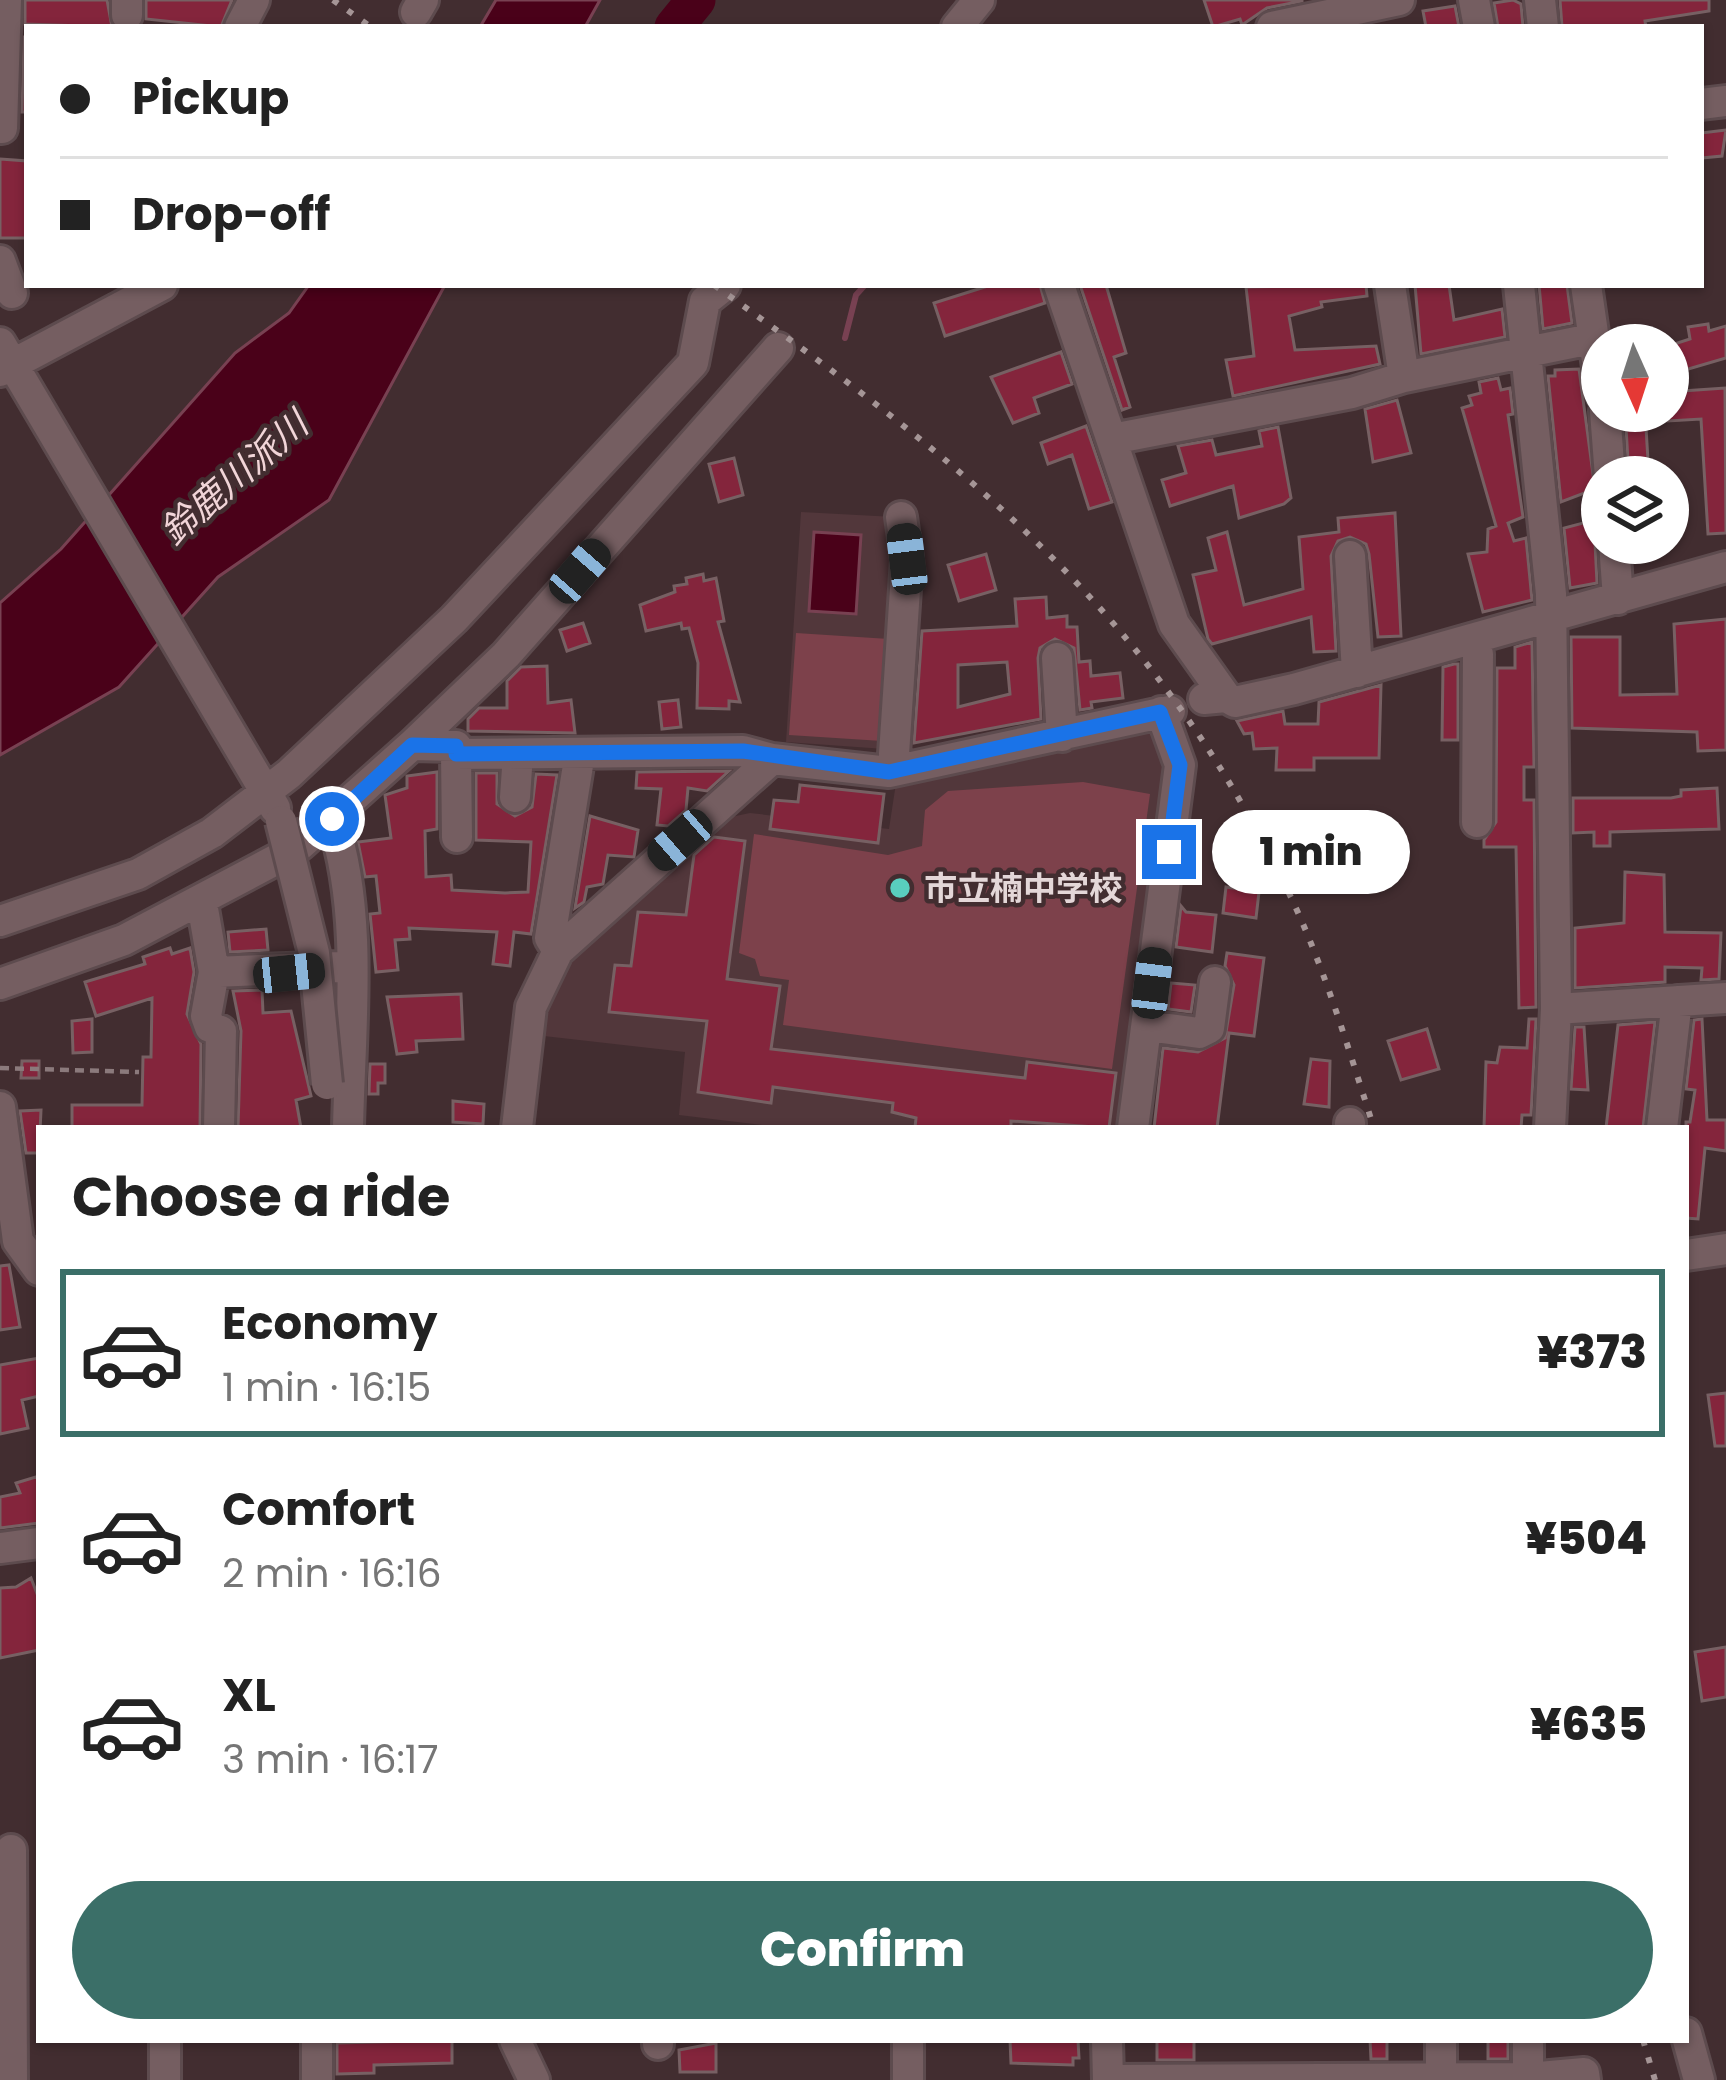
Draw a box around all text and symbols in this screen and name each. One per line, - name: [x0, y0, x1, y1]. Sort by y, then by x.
- text: Pickup: [132, 67, 289, 130]
- text: Drop-off: [132, 183, 330, 246]
- north arrow: [1581, 324, 1689, 432]
- map controls: [1581, 324, 1689, 564]
- water label: 鈴鹿川派川: [149, 397, 322, 556]
- button: layers: [1581, 456, 1689, 564]
- car: [885, 521, 929, 597]
- car: [543, 532, 617, 610]
- route start: [305, 792, 359, 846]
- car: [641, 803, 719, 877]
- callout: 1 min: [1211, 810, 1409, 894]
- text: 1 min: [1260, 824, 1362, 879]
- route end: [1142, 825, 1196, 879]
- place label: 市立楠中学校: [924, 865, 1122, 912]
- marker: 市立楠中学校: [887, 875, 913, 901]
- car: [1130, 945, 1174, 1021]
- car: [251, 951, 327, 995]
- text: Choose a ride: [72, 1159, 450, 1235]
- text: Economy: [222, 1292, 437, 1355]
- icon: car: [78, 1299, 186, 1407]
- text: ¥373: [1537, 1321, 1647, 1384]
- text: 1 min · 16:15: [222, 1360, 431, 1415]
- text: Comfort: [222, 1478, 415, 1541]
- icon: car: [78, 1485, 186, 1593]
- text: ¥504: [1525, 1507, 1647, 1570]
- text: 2 min · 16:16: [222, 1546, 441, 1601]
- text: XL: [222, 1664, 276, 1727]
- icon: car: [78, 1671, 186, 1779]
- text: ¥635: [1530, 1693, 1647, 1756]
- text: 3 min · 16:17: [222, 1732, 439, 1787]
- button: Confirm: [72, 1881, 1653, 2019]

